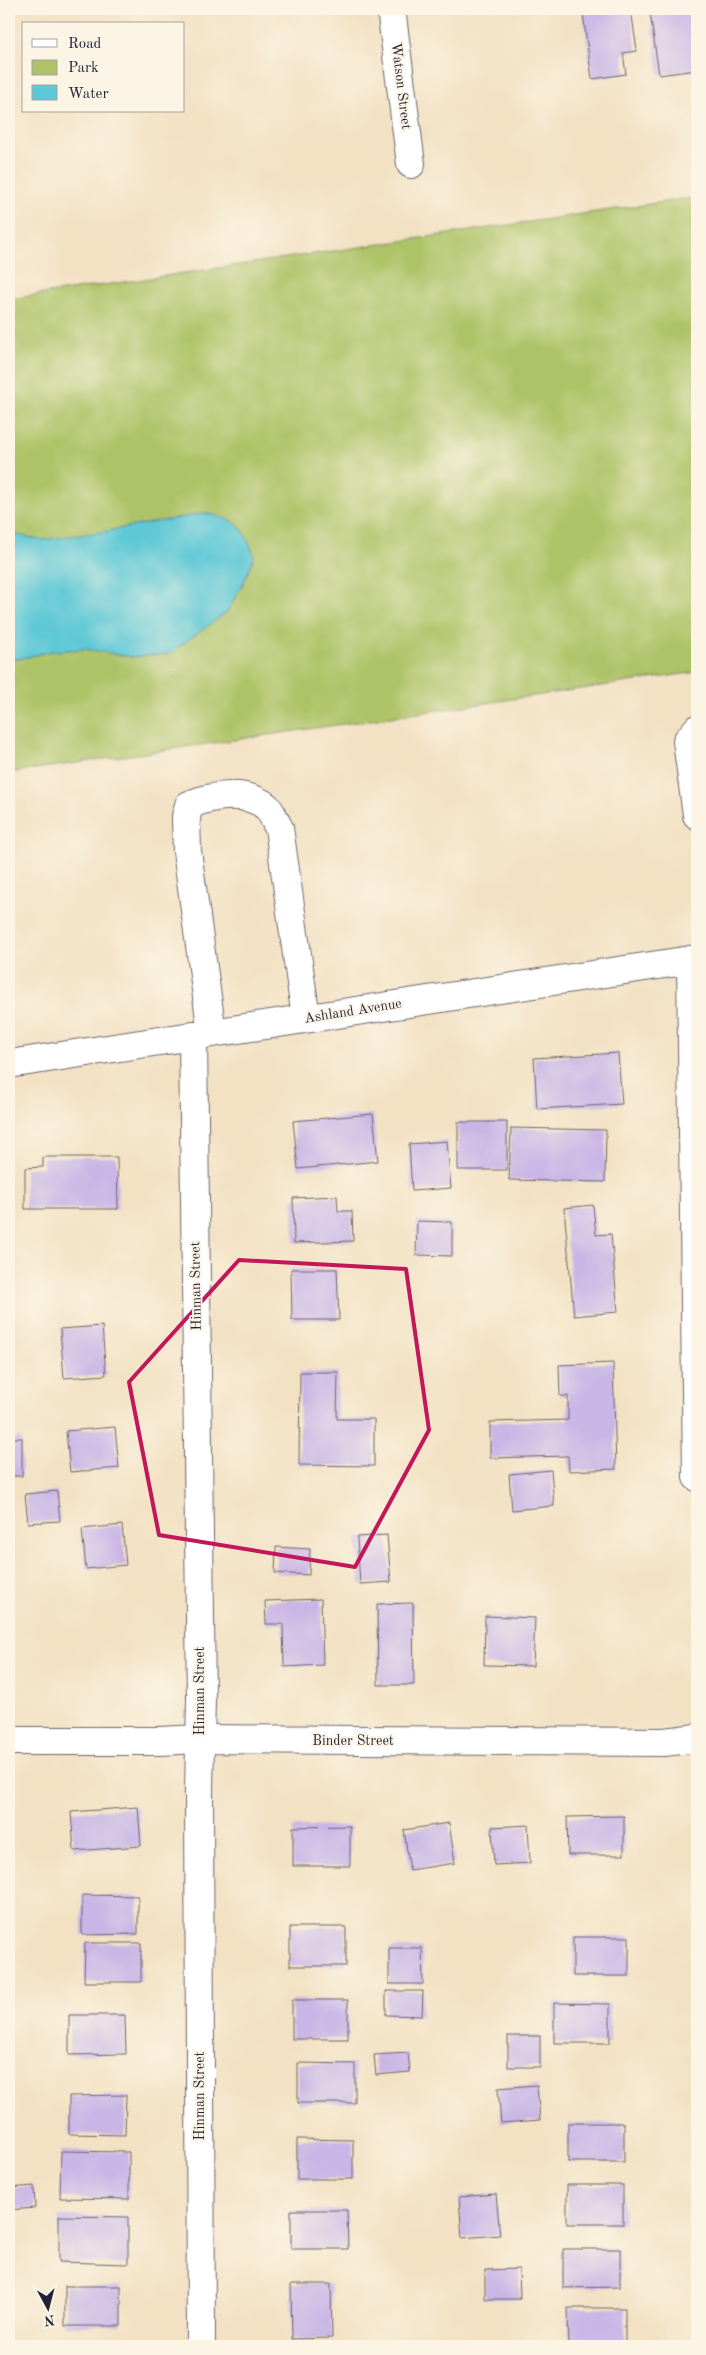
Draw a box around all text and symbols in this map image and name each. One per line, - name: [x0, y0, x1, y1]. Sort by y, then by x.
- legend: [22, 22, 185, 112]
- text: Road: [68, 37, 102, 52]
- street label: Watson Street: [389, 42, 413, 130]
- text: Park: [68, 61, 99, 76]
- text: Water: [68, 87, 109, 102]
- street label: Ashland Avenue: [303, 996, 403, 1026]
- street label: Hinman Street: [188, 1241, 204, 1331]
- street label: Hinman Street: [193, 1646, 207, 1735]
- street label: Binder Street: [312, 1734, 394, 1748]
- street label: Hinman Street: [193, 2051, 207, 2140]
- north arrow: [22, 2282, 72, 2332]
- text: N: [43, 2312, 56, 2328]

